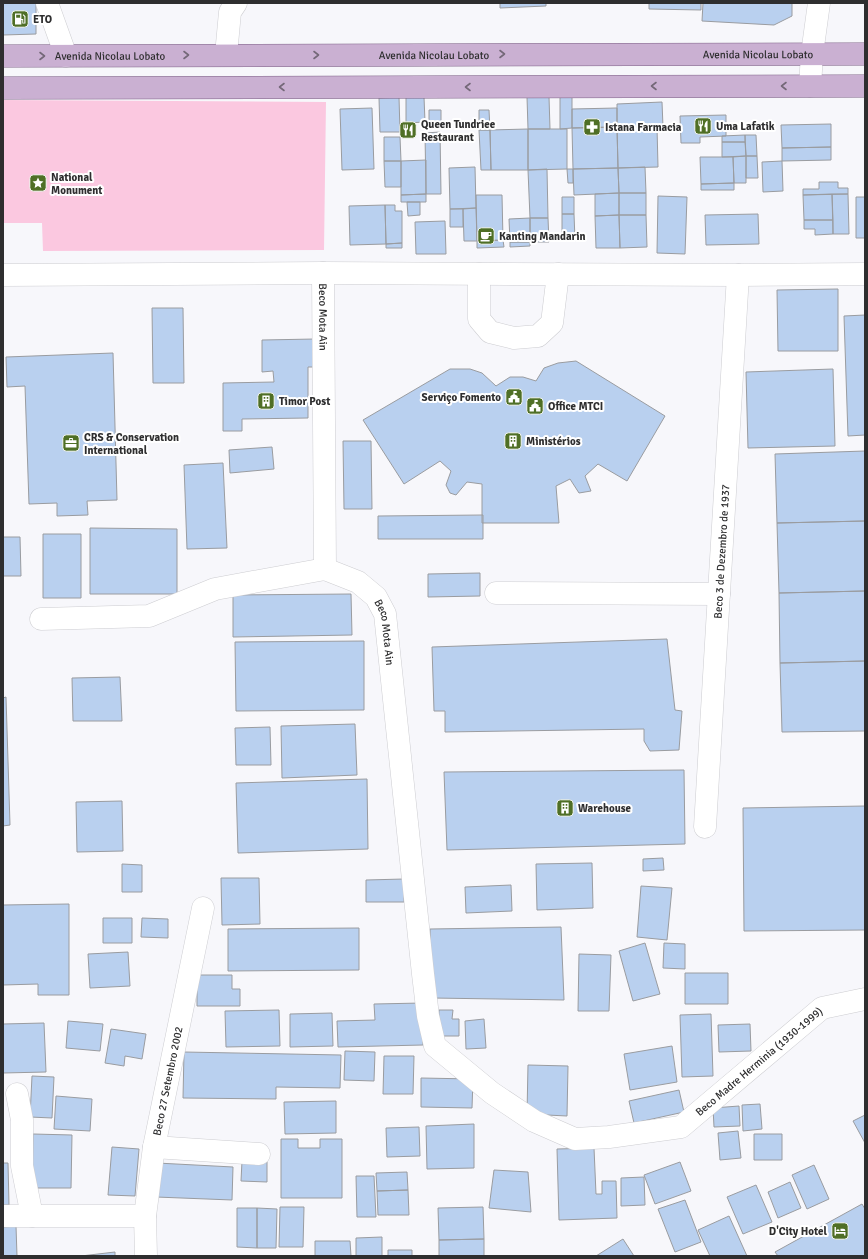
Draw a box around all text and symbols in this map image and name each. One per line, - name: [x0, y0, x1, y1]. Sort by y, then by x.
- fuel station icon: ETO: [10, 9, 30, 29]
- place label: ETO: [33, 13, 52, 26]
- street label: Avenida Nicolau Lobato: [379, 48, 489, 62]
- street label: Avenida Nicolau Lobato: [703, 48, 813, 61]
- street label: Avenida Nicolau Lobato: [55, 49, 165, 62]
- one-way arrow: [499, 50, 505, 58]
- one-way arrow: [183, 51, 189, 59]
- one-way arrow: [313, 51, 319, 59]
- one-way arrow: [39, 52, 45, 60]
- one-way arrow: [651, 82, 657, 90]
- one-way arrow: [781, 82, 787, 90]
- one-way arrow: [279, 83, 285, 91]
- one-way arrow: [465, 83, 471, 91]
- restaurant icon: Uma Lafatik: [693, 116, 713, 136]
- pharmacy icon: Istana Farmacia: [582, 117, 602, 137]
- place label: Queen Tundriee Restaurant: [421, 118, 496, 144]
- restaurant icon: Queen Tundriee Restaurant: [398, 120, 418, 140]
- place label: Uma Lafatik: [716, 120, 775, 133]
- place label: Istana Farmacia: [605, 121, 682, 134]
- place label: National Monument: [51, 171, 102, 197]
- place icon: National Monument: [28, 173, 48, 193]
- cafe icon: Kanting Mandarin: [476, 226, 496, 246]
- place label: Kanting Mandarin: [499, 230, 586, 243]
- street label: Beco Mota Ain: [317, 283, 330, 351]
- public building icon: Serviço Fomento: [504, 387, 524, 407]
- building icon: Timor Post: [256, 391, 276, 411]
- place label: Serviço Fomento: [422, 391, 501, 404]
- place label: Timor Post: [279, 395, 330, 408]
- public building icon: Office MTCI: [525, 396, 545, 416]
- place label: Office MTCI: [548, 400, 603, 413]
- place label: CRS & Conservation International: [84, 431, 179, 457]
- building icon: Ministérios: [503, 431, 523, 451]
- office icon: CRS & Conservation International: [61, 433, 81, 453]
- place label: Ministérios: [526, 435, 581, 448]
- street label: Beco 3 de Dezembro de 1937: [711, 484, 732, 619]
- street label: Beco Mota Ain: [372, 597, 397, 666]
- building icon: Warehouse: [555, 798, 575, 818]
- place label: Warehouse: [578, 802, 632, 815]
- street label: Beco Madre Herminia (1930-1999): [693, 1004, 825, 1119]
- street label: Beco 27 Setembro 2002: [150, 1025, 185, 1137]
- hotel icon: D'City Hotel: [830, 1221, 850, 1241]
- place label: D'City Hotel: [769, 1225, 828, 1238]

